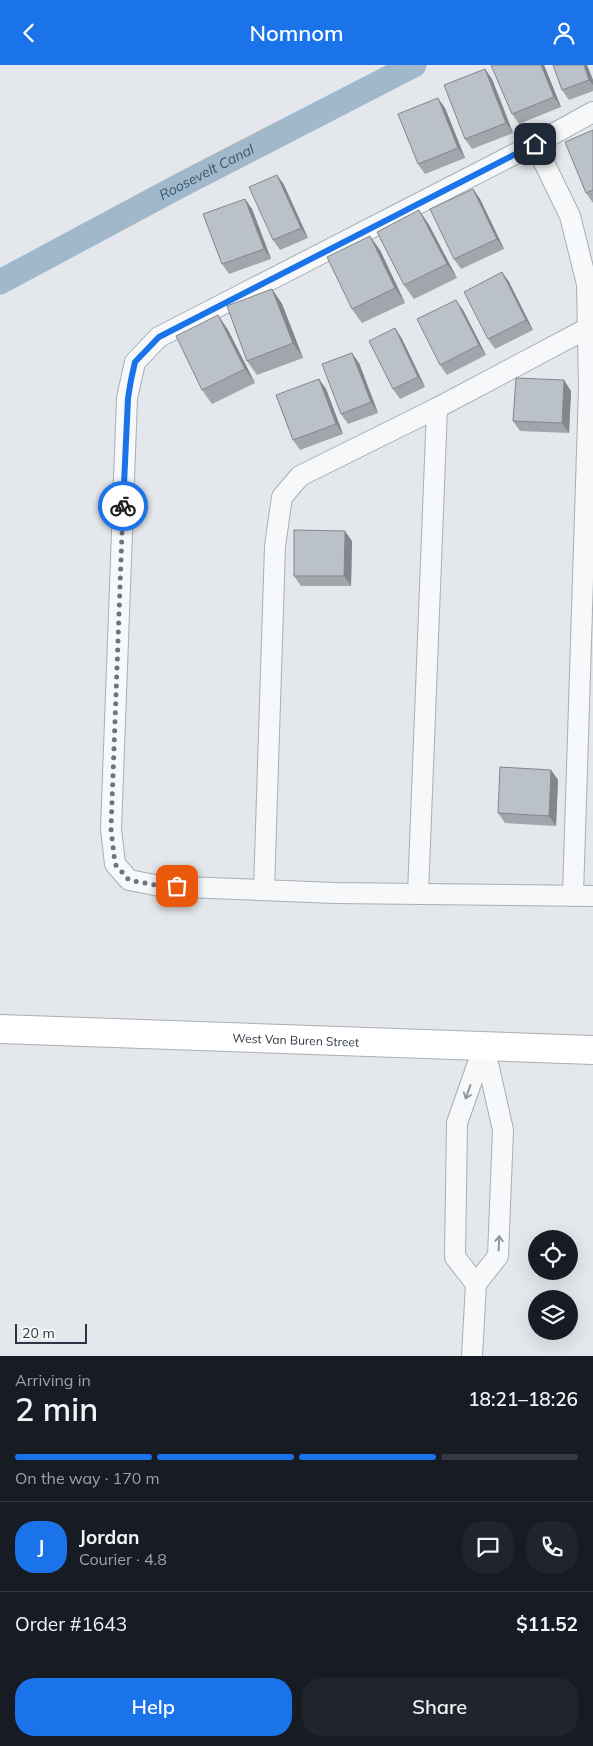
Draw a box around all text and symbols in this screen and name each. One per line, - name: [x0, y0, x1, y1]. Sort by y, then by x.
- icon: back: [15, 19, 43, 47]
- text: Nomnom: [249, 19, 344, 47]
- icon: person: [550, 19, 578, 47]
- pin: [514, 123, 556, 165]
- icon: home: [521, 130, 549, 158]
- water label: Roosevelt Canal: [156, 140, 258, 204]
- courier: [98, 481, 148, 531]
- icon: bike: [109, 492, 137, 520]
- pin: [156, 865, 198, 907]
- icon: bag: [163, 872, 191, 900]
- street label: West Van Buren Street: [232, 1030, 359, 1049]
- one-way arrow: [463, 1084, 472, 1100]
- map controls: [528, 1230, 578, 1340]
- button: locate: [528, 1230, 578, 1280]
- one-way arrow: [494, 1235, 503, 1251]
- button: layers: [528, 1290, 578, 1340]
- scale bar: [15, 1321, 88, 1344]
- text: 20 m: [22, 1324, 55, 1342]
- text: Arriving in: [15, 1370, 91, 1390]
- text: 18:21–18:26: [468, 1387, 578, 1411]
- text: 2 min: [15, 1389, 98, 1429]
- text: On the way · 170 m: [15, 1468, 160, 1488]
- button: chat: [462, 1521, 514, 1573]
- button: phone: [526, 1521, 578, 1573]
- text: Jordan: [79, 1525, 139, 1549]
- text: J: [38, 1535, 44, 1559]
- text: Courier · 4.8: [79, 1549, 167, 1569]
- text: Order #1643: [15, 1612, 127, 1636]
- text: $11.52: [516, 1612, 578, 1636]
- button: Help: [15, 1678, 292, 1736]
- button: Share: [302, 1678, 578, 1736]

